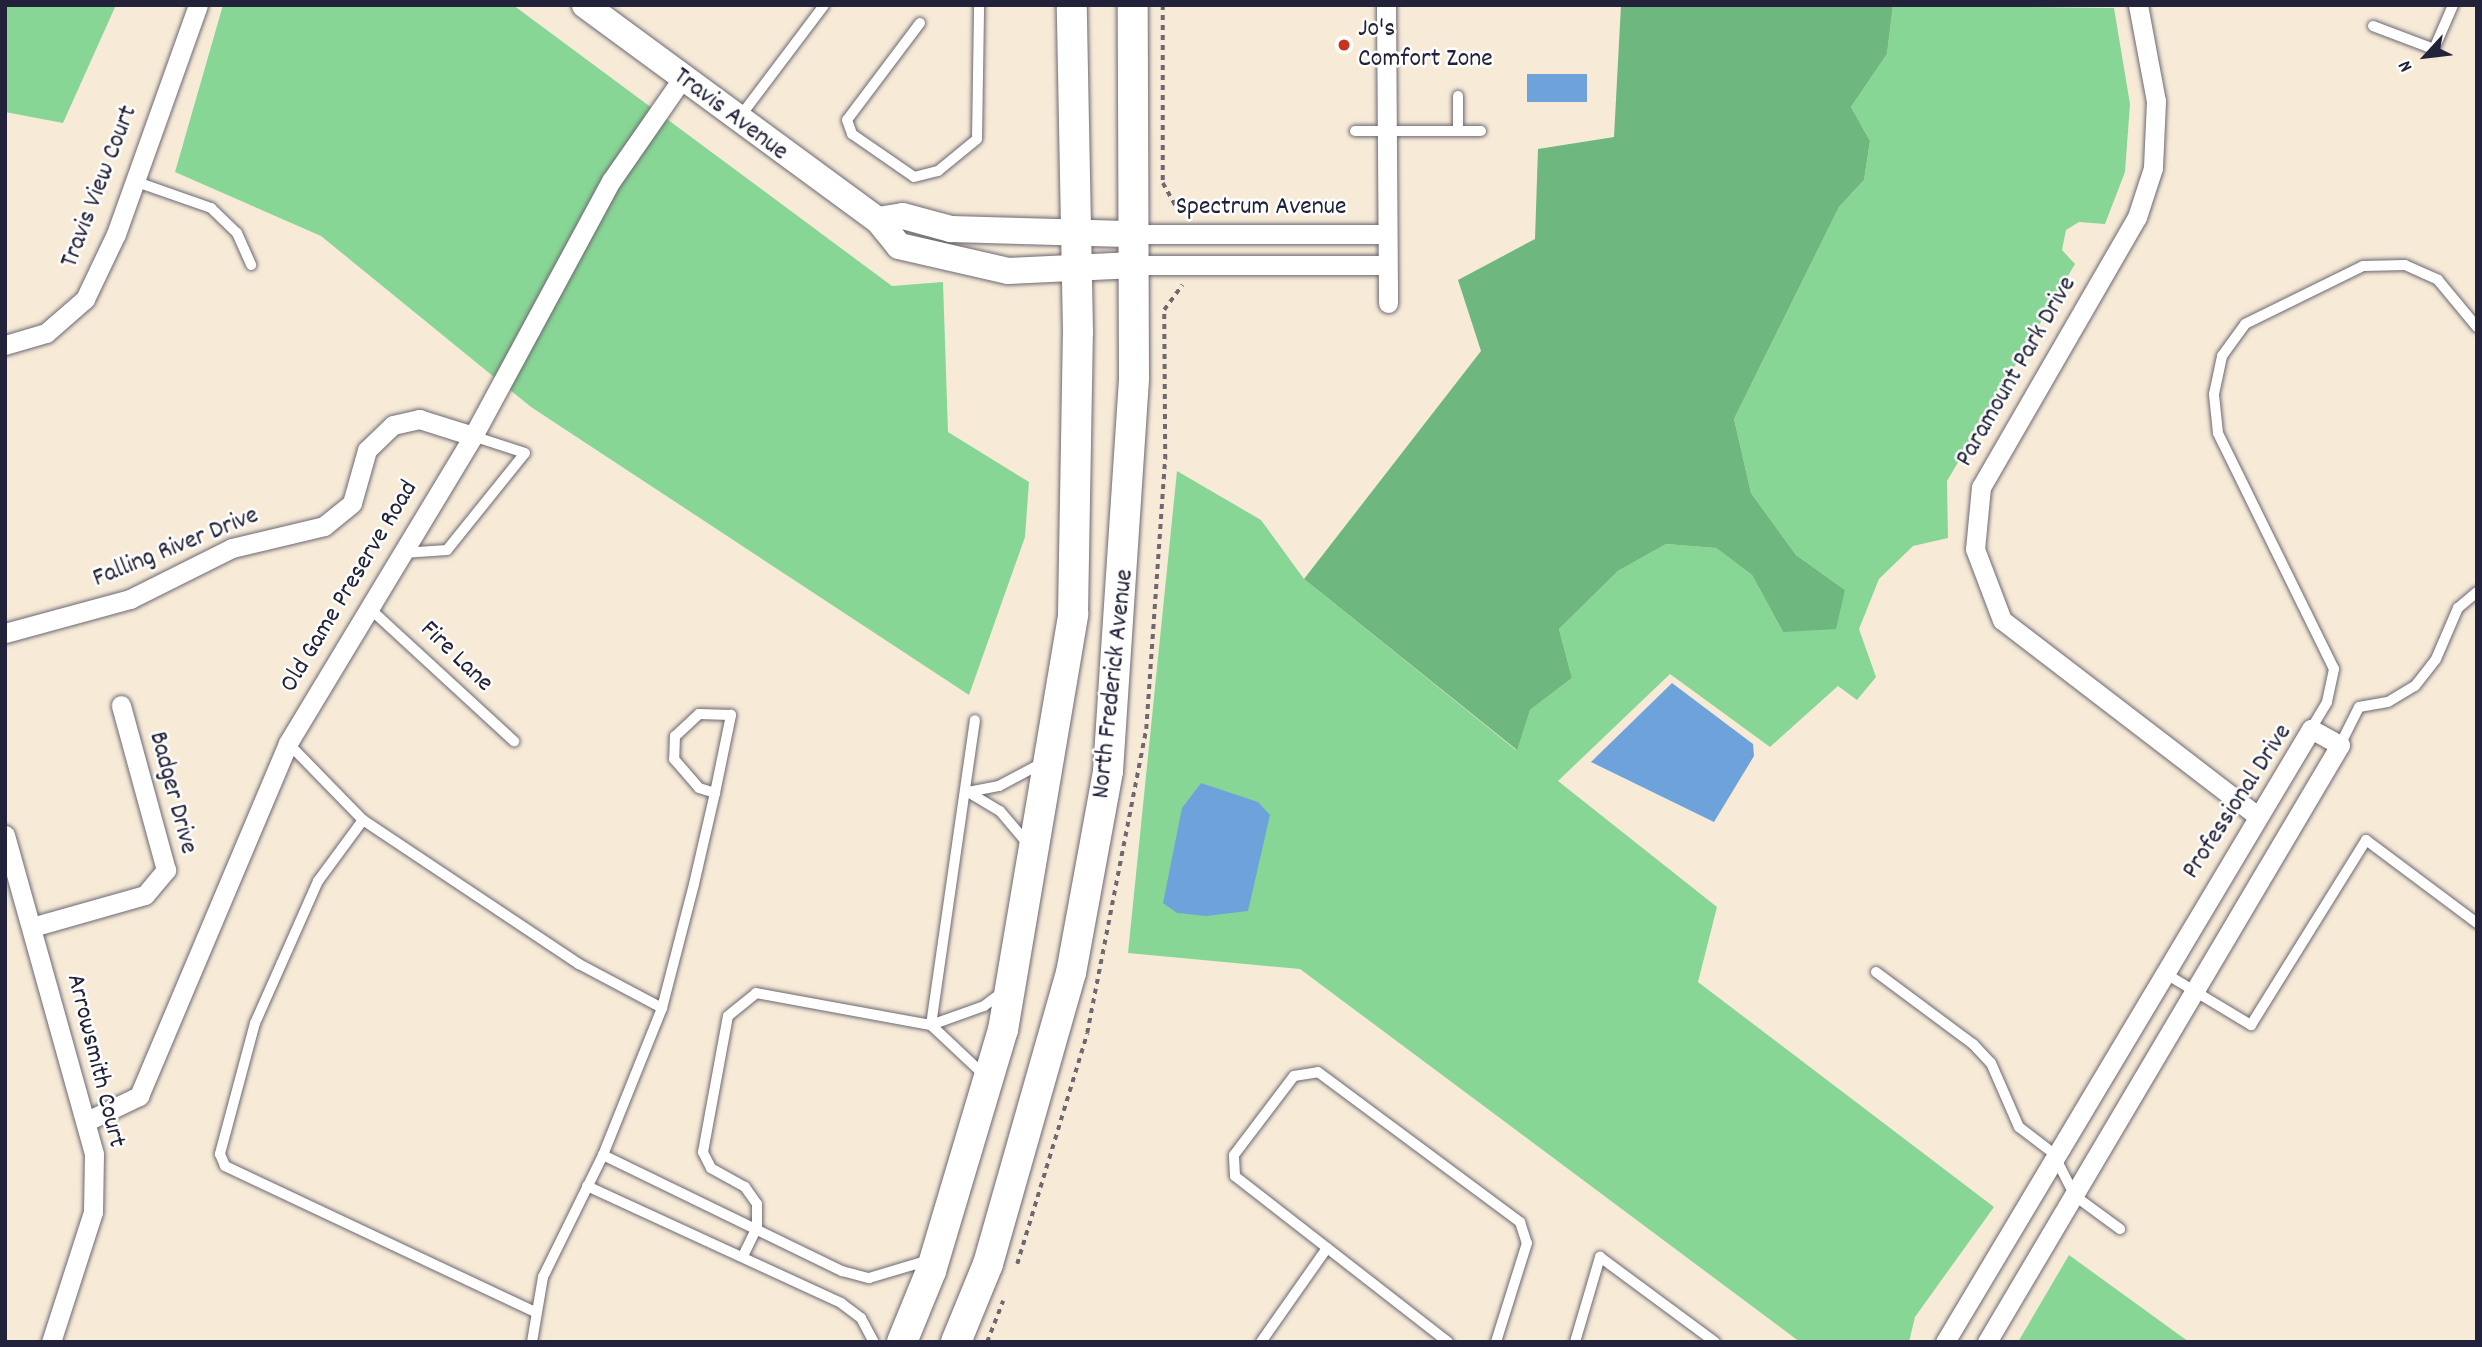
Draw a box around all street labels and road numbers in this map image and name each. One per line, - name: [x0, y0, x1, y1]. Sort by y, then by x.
- street label: Travis Avenue: [666, 62, 794, 168]
- street label: Travis View Court: [55, 102, 145, 272]
- street label: Spectrum Avenue: [1176, 192, 1346, 224]
- street label: Paramount Park Drive: [1950, 271, 2084, 473]
- street label: Old Game Preserve Road: [274, 475, 426, 699]
- street label: Falling River Drive: [89, 501, 263, 595]
- street label: North Frederick Avenue: [1086, 568, 1142, 800]
- street label: Fire Lane: [413, 615, 499, 699]
- street label: Professional Drive: [2176, 719, 2300, 885]
- street label: Badger Drive: [141, 728, 203, 858]
- street label: Arrowsmith Court: [58, 971, 132, 1151]

